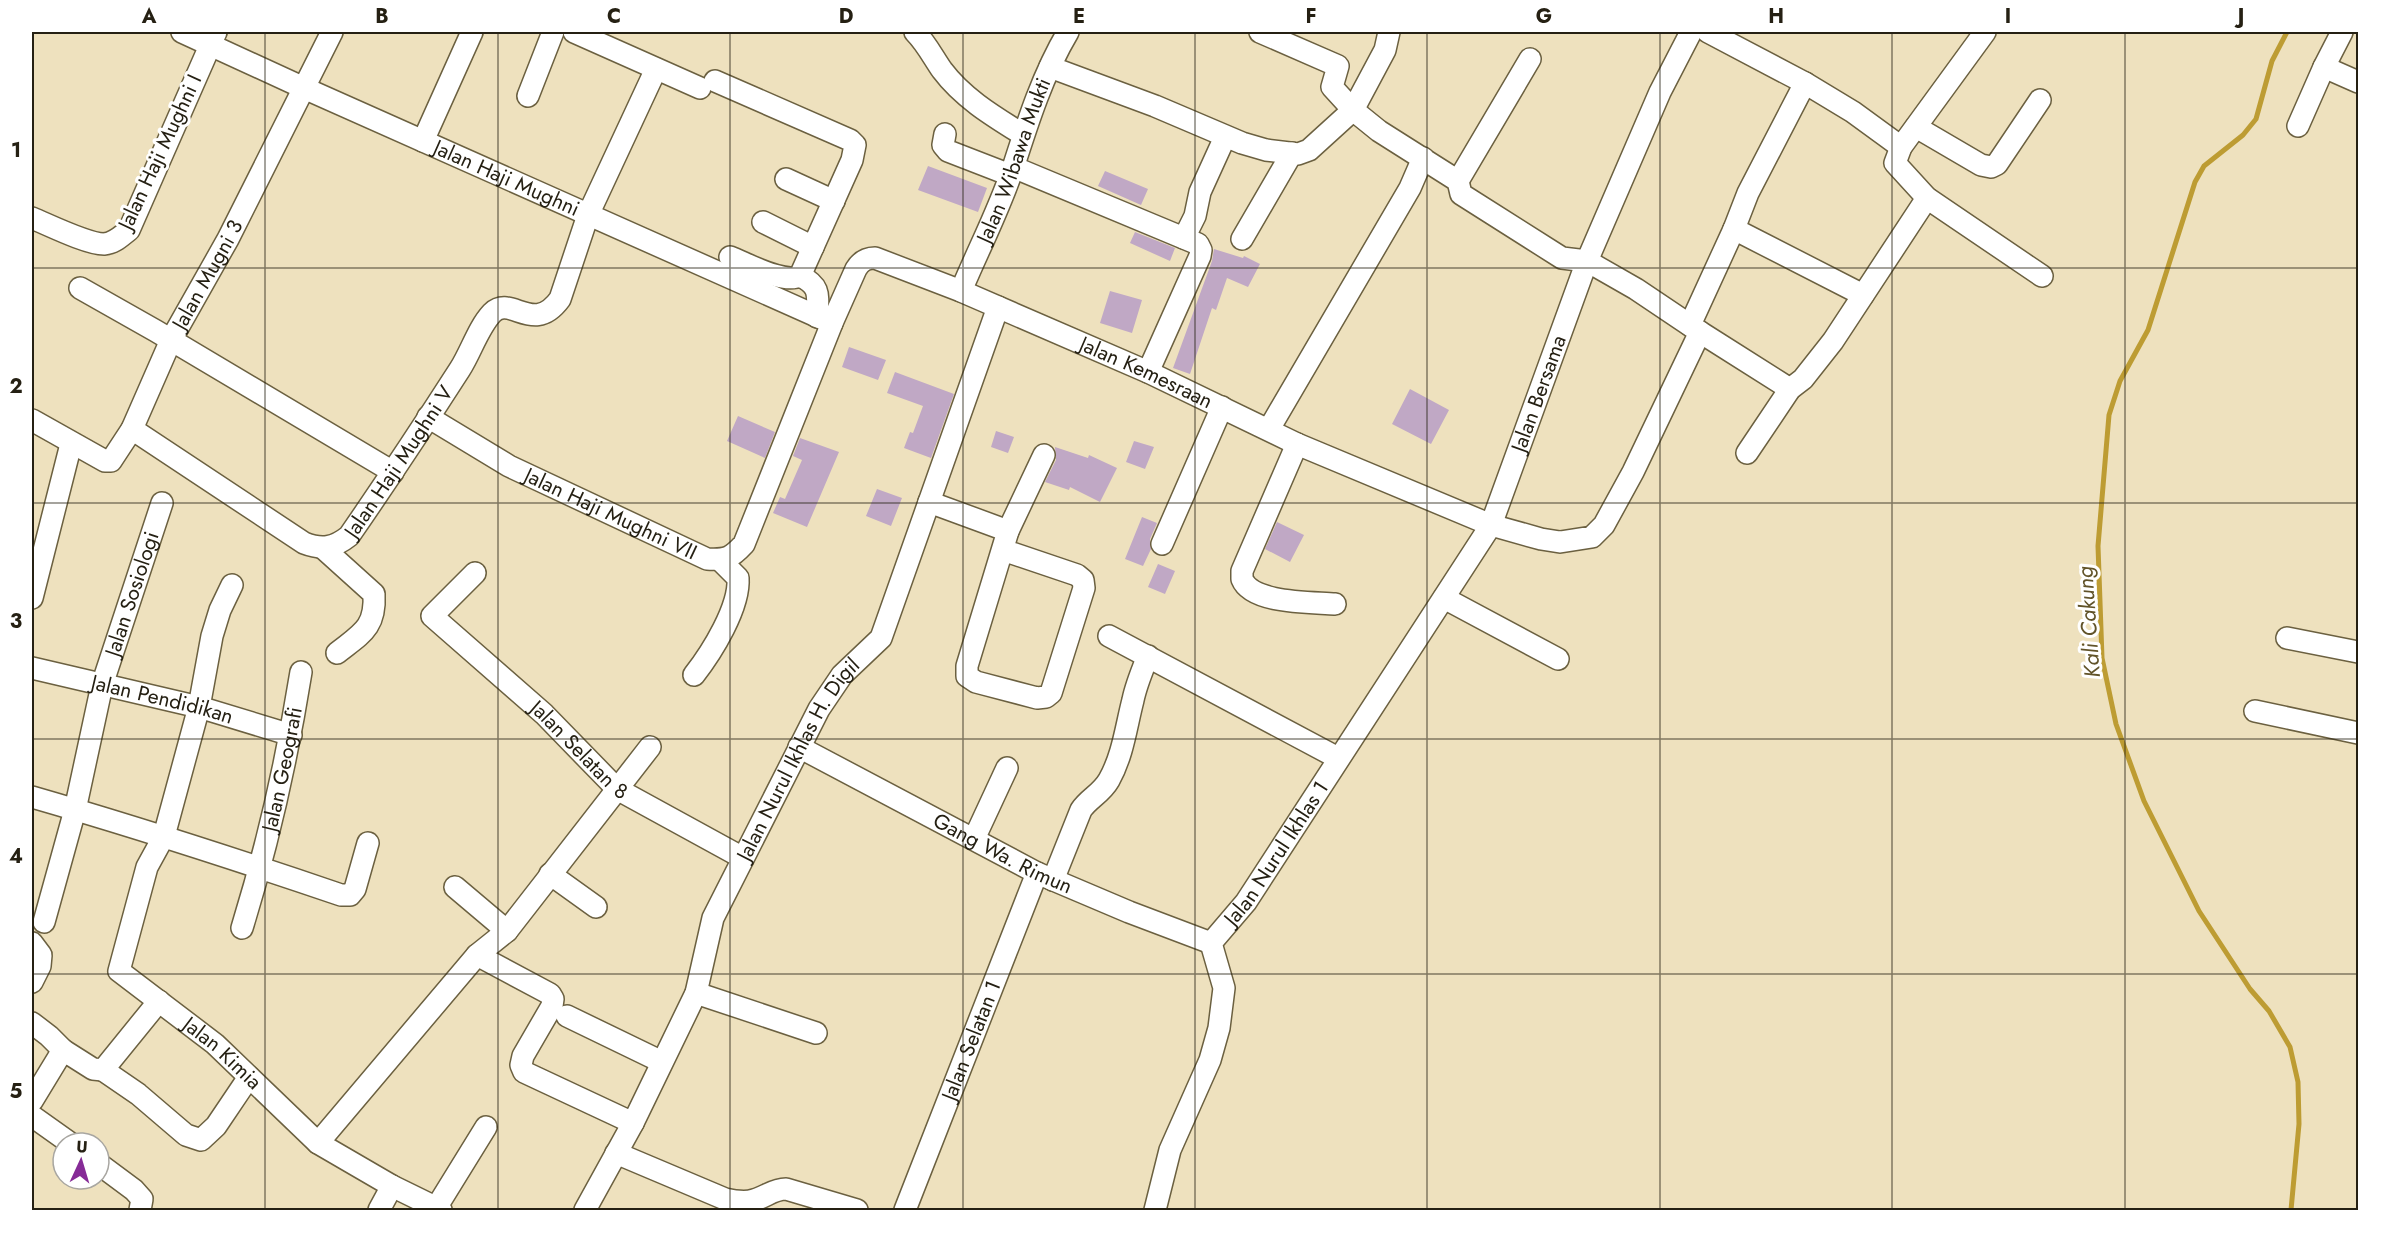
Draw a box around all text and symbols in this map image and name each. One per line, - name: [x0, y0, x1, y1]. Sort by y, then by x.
- text: A: [141, 2, 157, 31]
- text: B: [375, 2, 389, 31]
- text: C: [607, 2, 621, 31]
- text: D: [839, 2, 853, 31]
- text: E: [1073, 2, 1085, 31]
- text: F: [1305, 2, 1317, 31]
- text: G: [1536, 2, 1552, 31]
- text: H: [1768, 2, 1784, 31]
- text: I: [2005, 2, 2011, 31]
- text: J: [2234, 2, 2244, 31]
- street label: Jalan Haji Mughni I: [110, 69, 209, 237]
- street label: Jalan Wibawa Mukti: [968, 73, 1058, 251]
- street label: Jalan Haji Mughni: [426, 131, 584, 224]
- text: 1: [11, 136, 21, 165]
- street label: Jalan Mugni 3: [163, 215, 250, 338]
- street label: Jalan Kemesraan: [1072, 328, 1218, 416]
- street label: Jalan Bersama: [1503, 331, 1574, 459]
- text: 2: [9, 372, 23, 401]
- street label: Jalan Haji Mughni V: [335, 380, 460, 546]
- street label: Jalan Haji Mughni VII: [517, 459, 702, 567]
- street label: Jalan Sosiologi: [97, 528, 167, 663]
- water label: Kali Cakung: [2068, 565, 2108, 679]
- text: 3: [10, 607, 22, 636]
- street label: Jalan Nurul Ikhlas H. Digil: [728, 651, 866, 869]
- street label: Jalan Pendidikan: [85, 667, 237, 732]
- street label: Jalan Selatan 8: [521, 692, 633, 807]
- street label: Jalan Geografi: [254, 704, 310, 838]
- street label: Jalan Nurul Ikhlas 1: [1215, 775, 1336, 935]
- street label: Gang Wa. Rimun: [928, 806, 1077, 901]
- text: 4: [9, 842, 23, 871]
- street label: Jalan Selatan 1: [933, 976, 1008, 1108]
- street label: Jalan Kimia: [174, 1008, 269, 1096]
- text: 5: [10, 1077, 23, 1106]
- north arrow: [51, 1131, 111, 1191]
- text: U: [76, 1135, 88, 1158]

